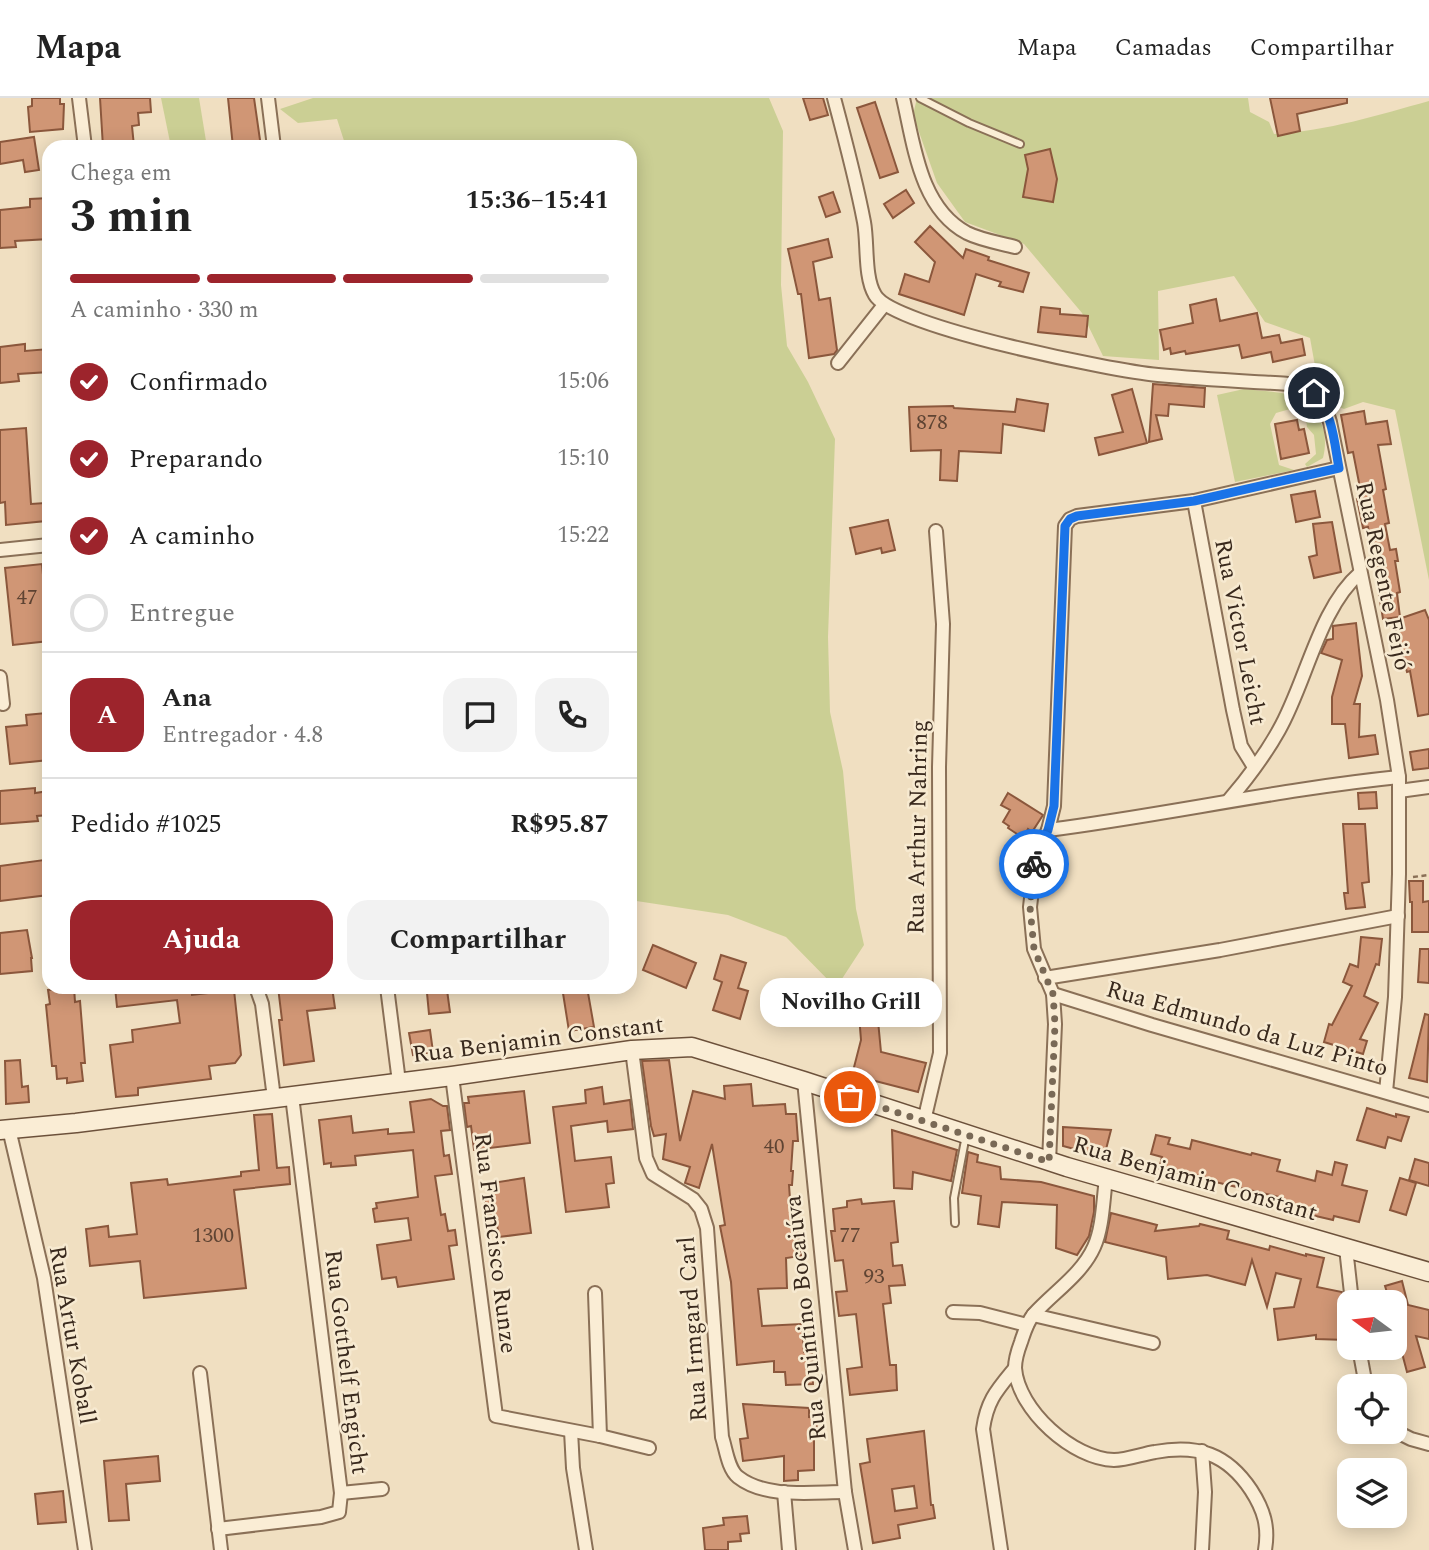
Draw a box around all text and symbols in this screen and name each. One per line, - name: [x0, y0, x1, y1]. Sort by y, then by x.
- text: Mapa: [35, 23, 121, 73]
- text: Mapa: [1017, 30, 1077, 66]
- text: Camadas: [1115, 30, 1212, 66]
- text: Compartilhar: [1250, 30, 1394, 66]
- text: Chega em: [70, 156, 171, 191]
- text: 15:36–15:41: [465, 180, 609, 220]
- text: 3 min: [70, 182, 192, 252]
- text: A caminho · 330 m: [70, 293, 259, 328]
- text: Confirmado: [129, 362, 268, 402]
- icon: check: [70, 363, 108, 401]
- pin: [1284, 363, 1344, 423]
- text: 15:06: [557, 364, 609, 399]
- icon: home: [1295, 374, 1333, 412]
- house number: 878: [916, 407, 948, 439]
- text: Preparando: [129, 439, 263, 479]
- icon: check: [70, 440, 108, 478]
- text: 15:10: [557, 441, 609, 476]
- street label: Rua Regente Feijó: [1345, 478, 1421, 674]
- text: A caminho: [129, 516, 255, 556]
- icon: check: [70, 517, 108, 555]
- text: 15:22: [557, 518, 609, 553]
- street label: Rua Victor Leicht: [1204, 536, 1276, 728]
- house number: 47: [17, 582, 38, 614]
- text: Entregue: [129, 593, 235, 633]
- text: Ana: [162, 678, 212, 718]
- button: chat: [443, 678, 517, 752]
- button: phone: [535, 678, 609, 752]
- text: A: [97, 695, 117, 735]
- text: Entregador · 4.8: [162, 718, 323, 753]
- street label: Rua Arthur Nahring: [898, 719, 938, 935]
- text: Pedido #1025: [70, 804, 221, 844]
- text: R$95.87: [510, 804, 609, 844]
- courier: [999, 829, 1069, 899]
- icon: bike: [1015, 845, 1053, 883]
- button: Ajuda: [70, 900, 333, 980]
- button: Compartilhar: [347, 900, 609, 980]
- street label: Rua Edmundo da Luz Pinto: [1102, 971, 1392, 1087]
- callout: Novilho Grill: [759, 978, 941, 1027]
- text: Novilho Grill: [781, 985, 921, 1020]
- street label: Rua Benjamin Constant: [410, 1007, 666, 1073]
- pin: [820, 1067, 880, 1127]
- icon: bag: [831, 1078, 869, 1116]
- street label: Rua Benjamin Constant: [1068, 1127, 1322, 1231]
- street label: Rua Francisco Runze: [464, 1130, 526, 1356]
- house number: 40: [764, 1131, 785, 1163]
- street label: Rua Quintino Bocaiúva: [775, 1193, 837, 1443]
- house number: 1300: [192, 1220, 234, 1252]
- house number: 77: [840, 1220, 861, 1252]
- street label: Rua Irmgard Carl: [669, 1235, 717, 1423]
- street label: Rua Artur Koball: [39, 1243, 105, 1427]
- street label: Rua Gotthelf Engicht: [314, 1247, 378, 1477]
- house number: 93: [864, 1261, 885, 1293]
- north arrow: [1337, 1290, 1407, 1360]
- map controls: [1337, 1290, 1407, 1528]
- button: locate: [1337, 1374, 1407, 1444]
- button: layers: [1337, 1458, 1407, 1528]

